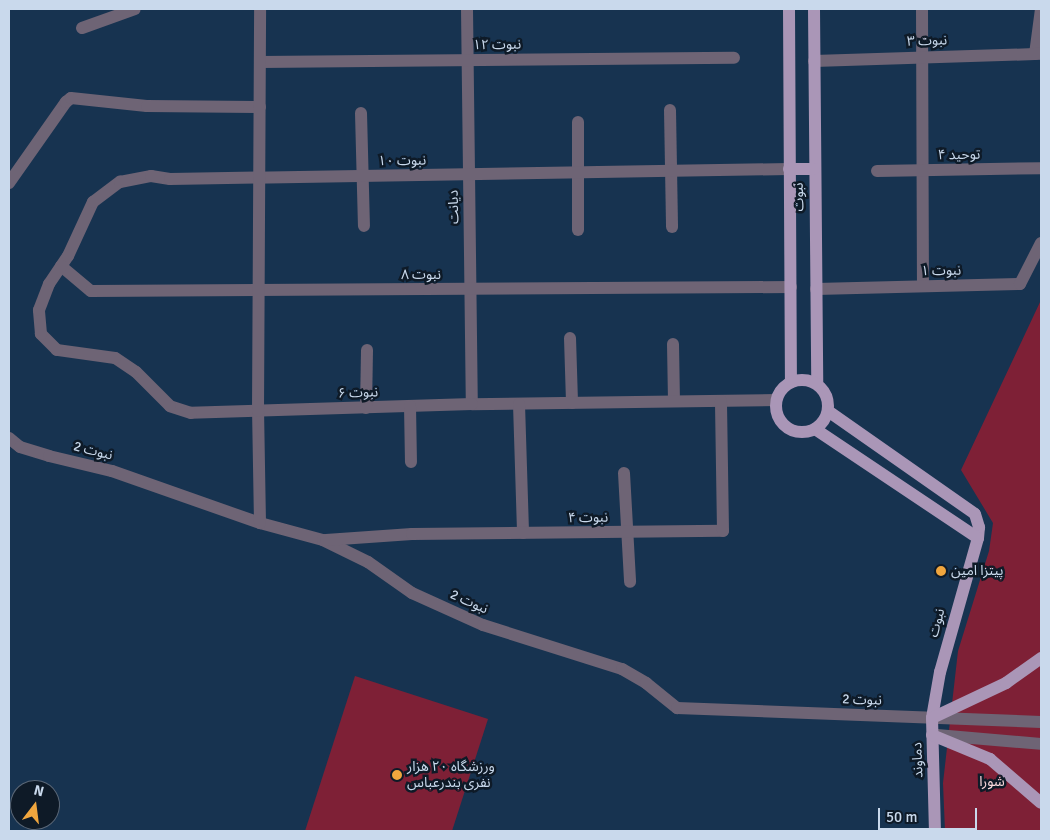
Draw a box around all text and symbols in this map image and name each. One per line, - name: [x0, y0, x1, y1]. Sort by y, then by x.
- street label: نبوت ۳: [907, 32, 947, 50]
- street label: نبوت ۱۲: [473, 36, 521, 54]
- street label: توحید ۴: [937, 146, 981, 164]
- street label: نبوت ۱۰: [378, 152, 426, 170]
- street label: نبوت: [790, 182, 808, 212]
- street label: دیانت: [445, 190, 463, 224]
- street label: نبوت ۱: [921, 262, 961, 280]
- street label: نبوت ۸: [401, 267, 441, 283]
- street label: نبوت ۶: [338, 384, 378, 402]
- street label: نبوت 2: [72, 438, 114, 464]
- street label: نبوت ۴: [568, 509, 608, 527]
- place label: پیتزا امین: [951, 563, 1003, 579]
- marker: پیتزا امین: [935, 565, 947, 577]
- street label: نبوت 2: [447, 586, 491, 618]
- street label: نبوت: [925, 607, 949, 639]
- street label: نبوت 2: [842, 691, 882, 709]
- street label: دماوند: [909, 742, 927, 778]
- place label: ورزشگاه ۲۰ هزار نفری بندرعباس: [407, 759, 495, 792]
- marker: ورزشگاه ۲۰ هزار نفری بندرعباس: [391, 769, 403, 781]
- park label: شورا: [979, 774, 1005, 790]
- north arrow: [10, 780, 60, 830]
- text: N: [32, 782, 46, 800]
- scale bar: [880, 798, 979, 830]
- text: 50 m: [886, 808, 917, 826]

